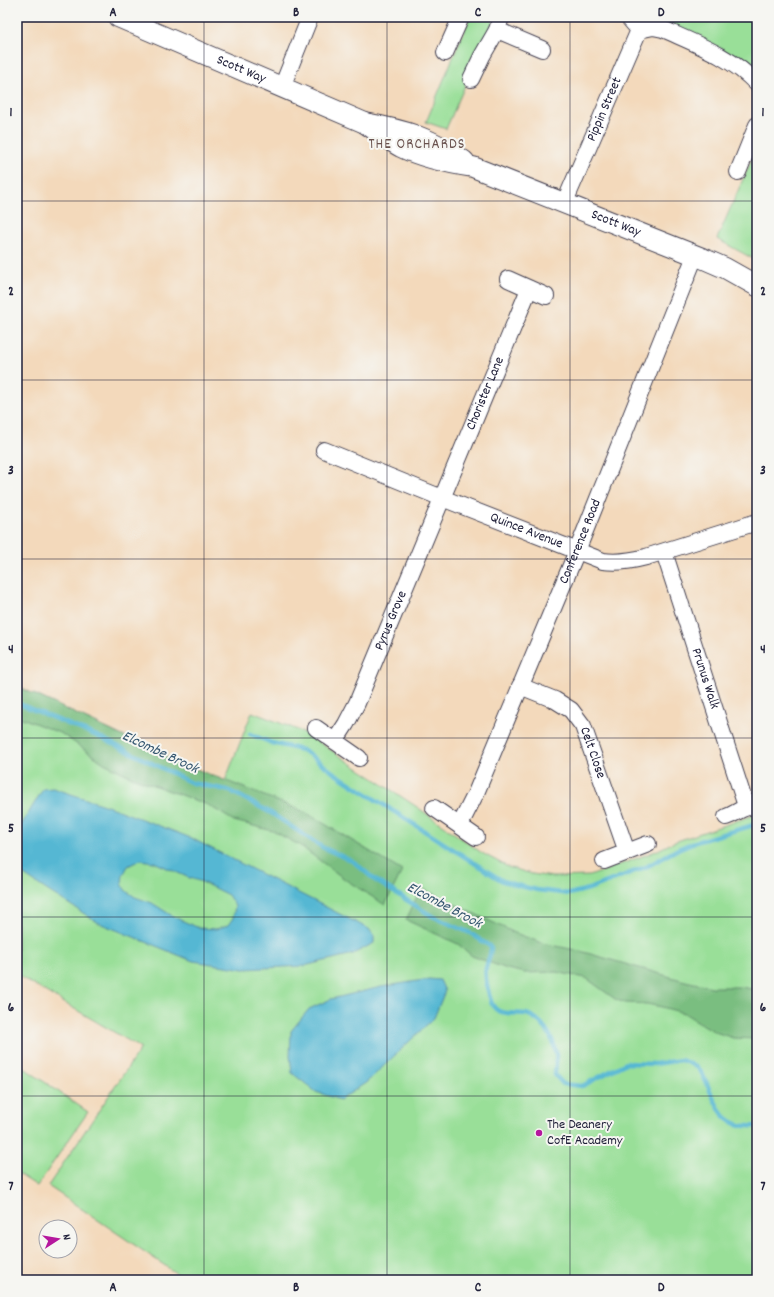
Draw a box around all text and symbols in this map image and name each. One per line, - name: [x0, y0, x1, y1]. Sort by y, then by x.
- text: A: [109, 4, 117, 23]
- text: B: [293, 4, 299, 23]
- text: C: [475, 4, 482, 23]
- text: D: [658, 4, 665, 23]
- street label: Scott Way: [213, 50, 269, 89]
- street label: Pippin Street: [582, 74, 627, 145]
- text: 1: [10, 104, 13, 123]
- text: 1: [762, 104, 765, 123]
- district label: THE ORCHARDS: [369, 134, 465, 156]
- street label: Scott Way: [588, 205, 644, 243]
- text: 2: [8, 283, 14, 302]
- text: 2: [760, 283, 766, 302]
- street label: Chorister Lane: [461, 354, 510, 433]
- text: 3: [8, 462, 14, 481]
- text: 3: [760, 462, 766, 481]
- street label: Conference Road: [554, 496, 607, 587]
- street label: Quince Avenue: [487, 508, 566, 554]
- street label: Pyrus Grove: [370, 588, 412, 654]
- text: 4: [8, 641, 14, 660]
- text: 4: [760, 641, 766, 660]
- street label: Prunus Walk: [686, 646, 724, 712]
- street label: Celt Close: [574, 724, 611, 781]
- water label: Elcombe Brook: [118, 726, 204, 781]
- text: 5: [8, 820, 14, 839]
- text: 5: [760, 820, 766, 839]
- water label: Elcombe Brook: [403, 877, 487, 936]
- text: 6: [8, 999, 15, 1018]
- text: 6: [760, 999, 767, 1018]
- place label: The Deanery CofE Academy: [547, 1115, 623, 1151]
- marker: The Deanery CofE Academy: [534, 1128, 544, 1138]
- text: 7: [9, 1178, 14, 1197]
- text: 7: [761, 1178, 766, 1197]
- north arrow: [38, 1219, 78, 1259]
- text: N: [57, 1233, 74, 1242]
- text: A: [109, 1279, 117, 1297]
- text: B: [293, 1279, 299, 1297]
- text: C: [475, 1279, 482, 1297]
- text: D: [658, 1279, 665, 1297]

